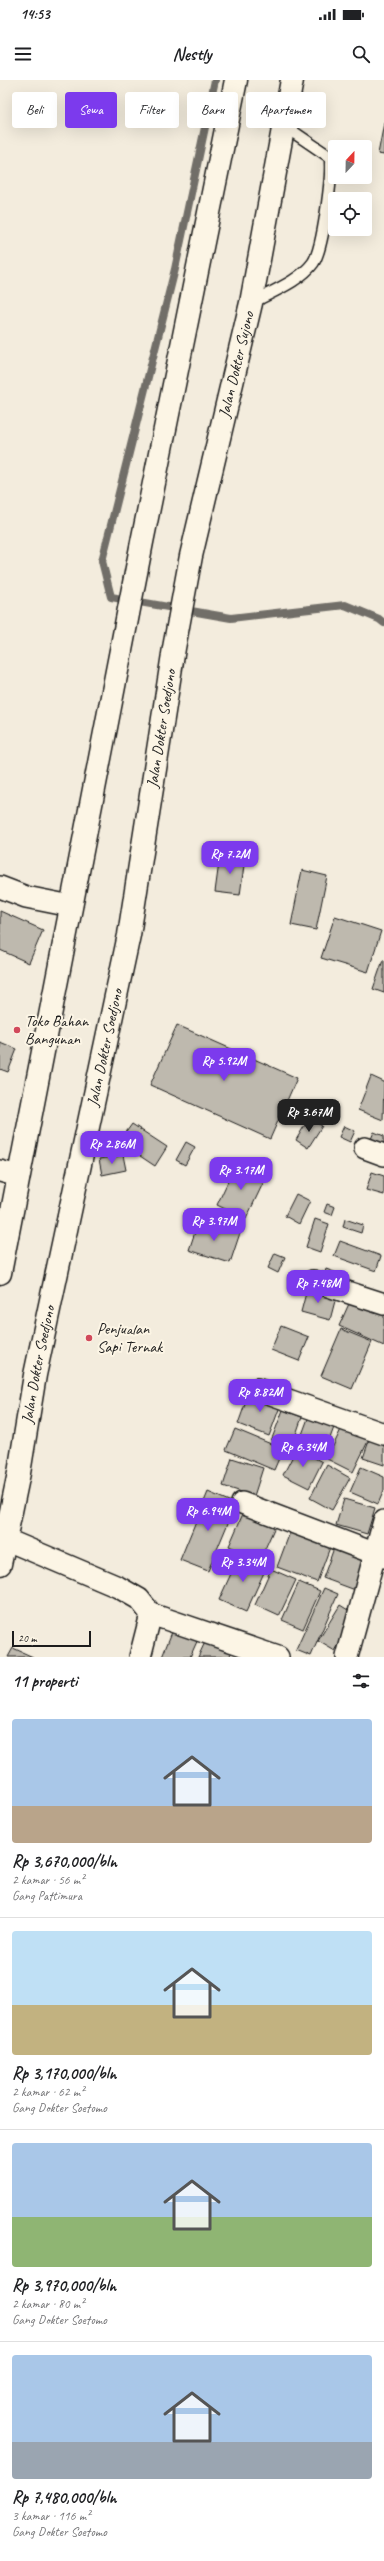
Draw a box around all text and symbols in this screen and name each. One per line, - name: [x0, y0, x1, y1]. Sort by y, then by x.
- text: 14:53: [20, 5, 50, 24]
- icon: menu: [12, 43, 34, 65]
- text: Nestly: [173, 43, 211, 65]
- icon: search: [350, 43, 372, 65]
- chip: Beli: [12, 92, 57, 128]
- chip: Sewa: [65, 92, 117, 128]
- chip: Filter: [125, 92, 179, 128]
- chip: Baru: [187, 92, 238, 128]
- chip: Apartemen: [246, 92, 326, 128]
- north arrow: [328, 140, 372, 184]
- map controls: [328, 140, 372, 236]
- button: locate: [328, 192, 372, 236]
- street label: Jalan Dokter Sujono: [214, 308, 259, 421]
- street label: Jalan Dokter Soedjono: [142, 666, 181, 790]
- pin: Rp 7.2M: [193, 841, 267, 875]
- text: Rp 7.2M: [210, 846, 250, 862]
- street label: Jalan Dokter Soedjono: [82, 985, 128, 1109]
- place label: Toko Bahan Bangunan: [25, 1011, 89, 1049]
- marker: Toko Bahan Bangunan: [12, 1025, 22, 1035]
- pin: Rp 5.92M: [183, 1048, 265, 1082]
- text: Rp 5.92M: [202, 1053, 246, 1069]
- pin: Rp 3.67M: [268, 1099, 350, 1133]
- text: Rp 3.67M: [286, 1104, 332, 1120]
- pin: Rp 2.86M: [71, 1131, 153, 1165]
- text: Rp 2.86M: [89, 1136, 135, 1152]
- pin: Rp 3.17M: [200, 1157, 282, 1191]
- text: Rp 3.17M: [219, 1162, 263, 1178]
- pin: Rp 3.97M: [173, 1208, 255, 1242]
- text: Rp 3.97M: [192, 1213, 236, 1229]
- pin: Rp 7.48M: [277, 1270, 359, 1304]
- text: Rp 7.48M: [296, 1275, 340, 1291]
- street label: Jalan Dokter Soedjono: [17, 1302, 60, 1426]
- place label: Penjualan Sapi Ternak: [97, 1319, 163, 1357]
- marker: Penjualan Sapi Ternak: [84, 1333, 94, 1343]
- pin: Rp 8.82M: [219, 1379, 301, 1413]
- text: Rp 8.82M: [238, 1384, 283, 1400]
- pin: Rp 6.34M: [262, 1434, 344, 1468]
- text: Rp 6.34M: [280, 1439, 326, 1455]
- pin: Rp 6.94M: [167, 1498, 249, 1532]
- text: Rp 6.94M: [185, 1503, 231, 1519]
- pin: Rp 3.34M: [202, 1549, 284, 1583]
- text: Rp 3.34M: [221, 1554, 266, 1570]
- scale bar: [12, 1629, 91, 1648]
- text: 20 m: [18, 1631, 37, 1645]
- icon: filters: [350, 1670, 372, 1692]
- text: 11 properti: [12, 1671, 77, 1692]
- icon: home: [156, 1745, 228, 1817]
- text: Rp 3,670,000/bln: [12, 1851, 117, 1872]
- text: 2 kamar · 56 m²: [12, 1872, 84, 1888]
- text: Gang Pattimura: [12, 1888, 82, 1904]
- icon: home: [156, 1957, 228, 2029]
- text: Rp 3,170,000/bln: [12, 2063, 116, 2084]
- text: 2 kamar · 62 m²: [12, 2084, 84, 2100]
- text: Gang Dokter Soetomo: [12, 2100, 107, 2116]
- icon: home: [156, 2169, 228, 2241]
- text: Rp 3,970,000/bln: [12, 2275, 116, 2296]
- text: 2 kamar · 80 m²: [12, 2296, 84, 2312]
- text: Gang Dokter Soetomo: [12, 2312, 107, 2328]
- icon: home: [156, 2381, 228, 2453]
- text: Rp 7,480,000/bln: [12, 2487, 116, 2508]
- text: 3 kamar · 116 m²: [12, 2508, 90, 2524]
- text: Gang Dokter Soetomo: [12, 2524, 107, 2540]

